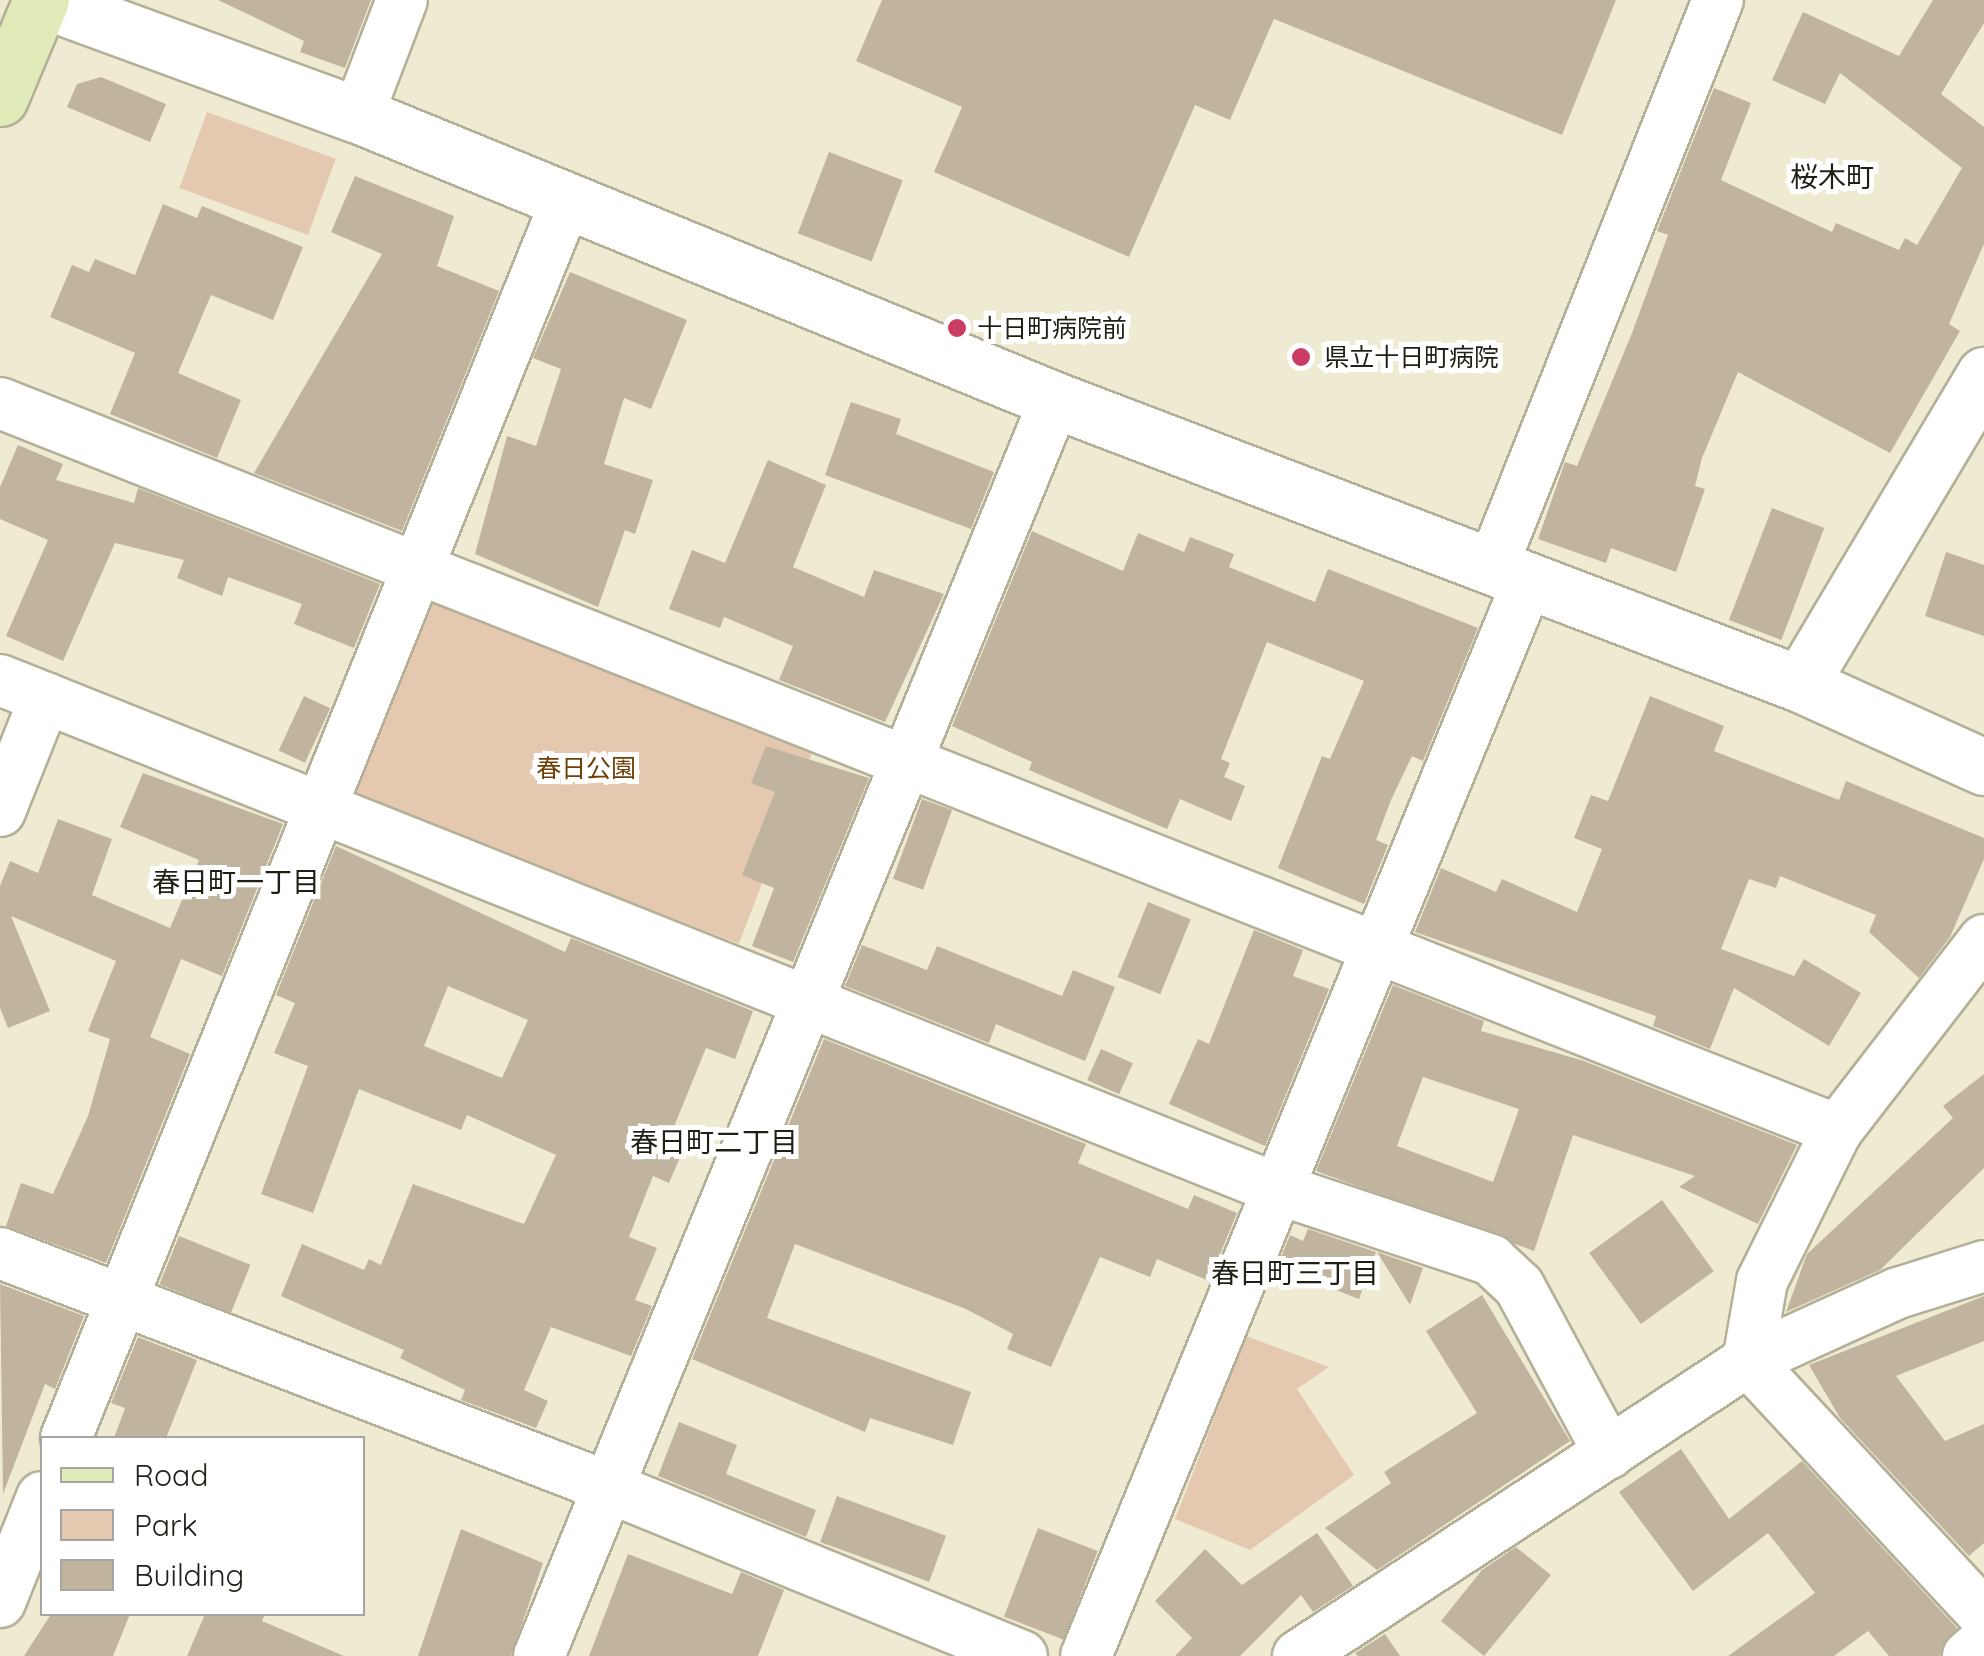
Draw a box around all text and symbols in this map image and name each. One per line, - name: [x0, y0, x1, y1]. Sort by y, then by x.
- district label: 桜木町: [1790, 160, 1874, 194]
- place label: 十日町病院前: [977, 313, 1127, 343]
- marker: 十日町病院前: [946, 317, 968, 339]
- place label: 県立十日町病院: [1324, 342, 1499, 372]
- marker: 県立十日町病院: [1288, 344, 1314, 370]
- park label: 春日公園: [536, 753, 636, 783]
- district label: 春日町一丁目: [152, 865, 320, 899]
- district label: 春日町二丁目: [630, 1125, 798, 1159]
- district label: 春日町三丁目: [1211, 1256, 1379, 1290]
- legend: [40, 1436, 365, 1616]
- text: Road: [134, 1456, 208, 1494]
- text: Park: [134, 1506, 198, 1544]
- text: Building: [134, 1556, 244, 1594]

